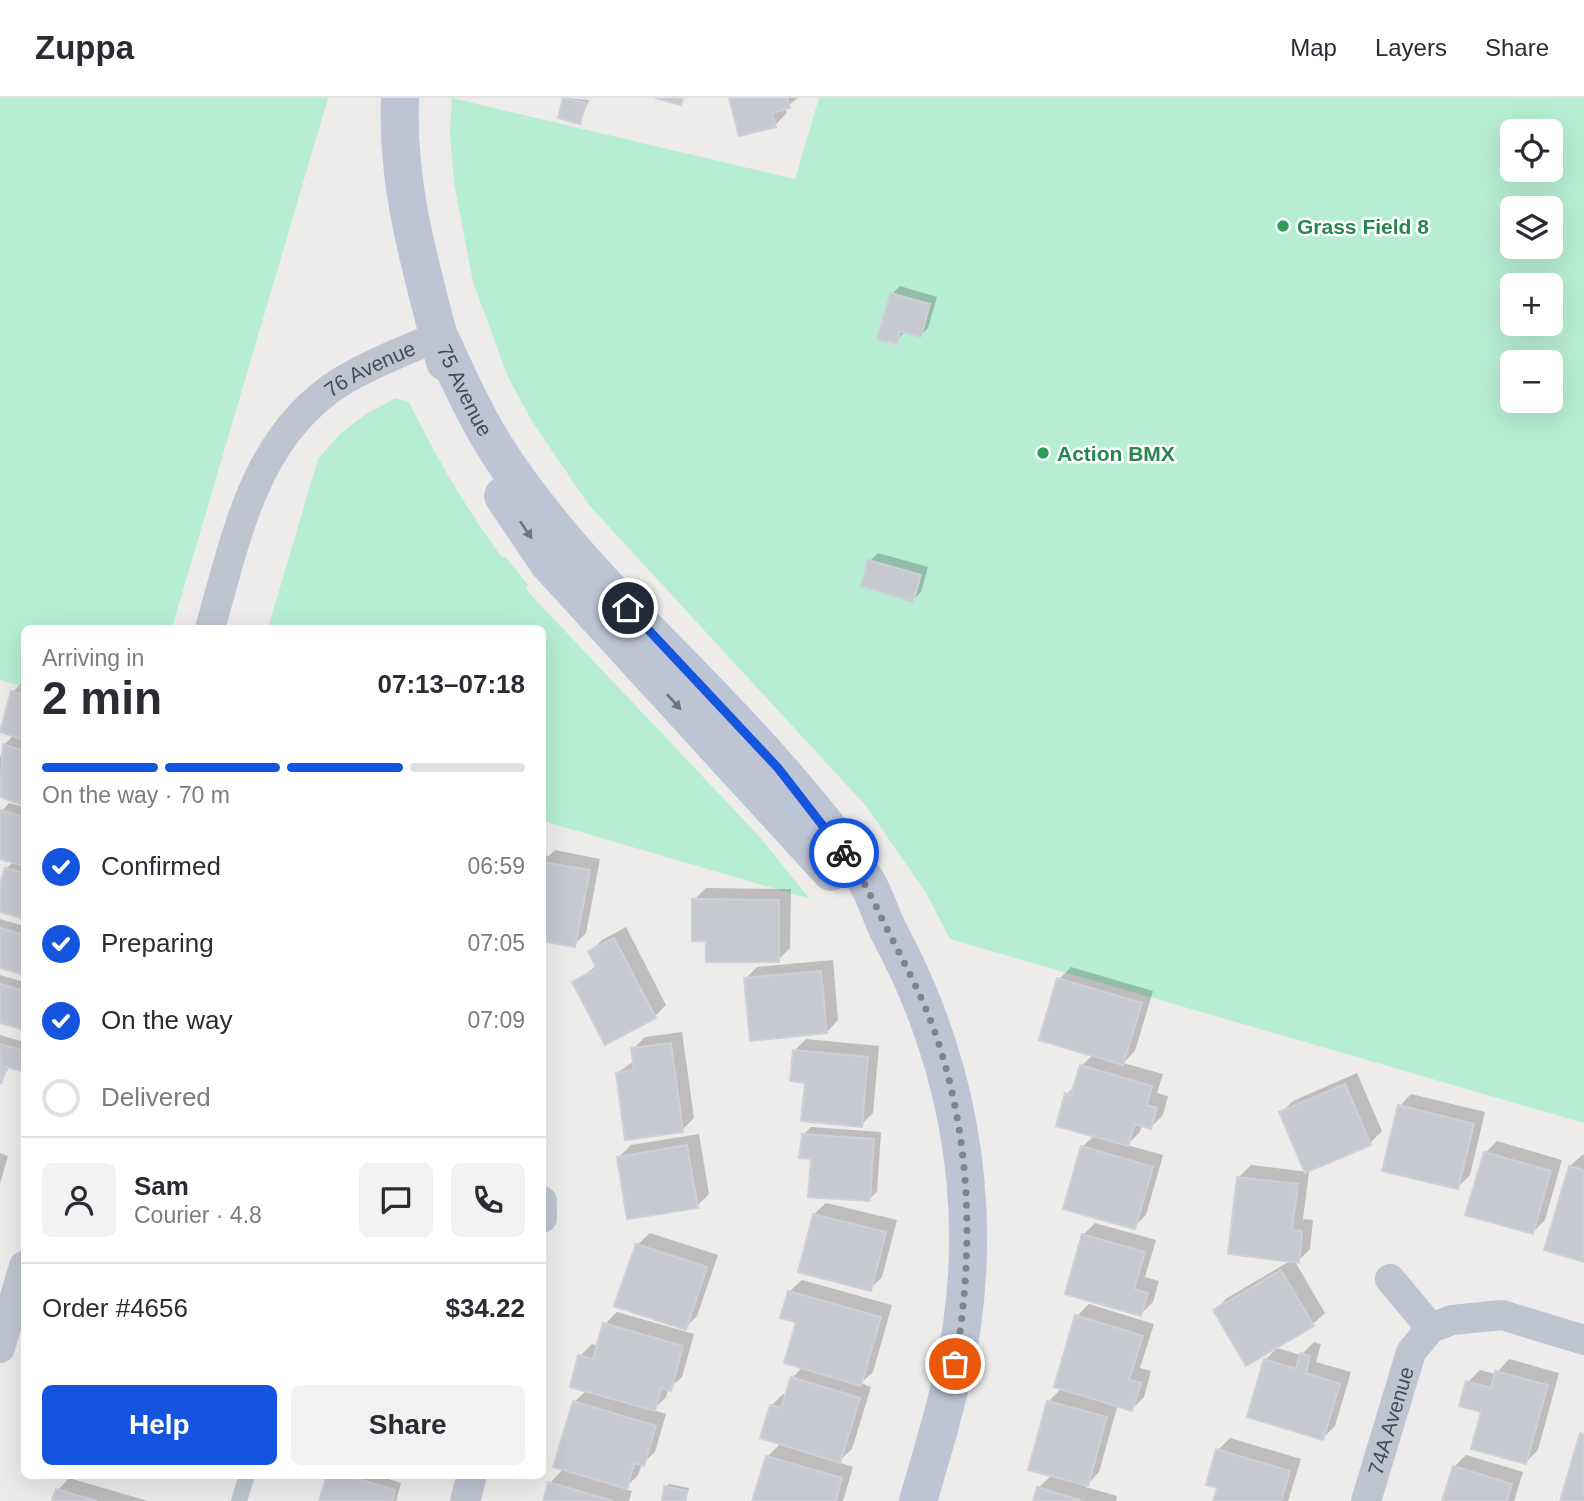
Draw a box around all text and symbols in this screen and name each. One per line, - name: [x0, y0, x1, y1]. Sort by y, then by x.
- text: Zuppa: [35, 29, 134, 66]
- text: Map: [1290, 34, 1337, 61]
- text: Layers: [1375, 34, 1447, 61]
- text: Share: [1485, 34, 1549, 61]
- map controls: [1500, 119, 1563, 413]
- button: locate: [1500, 119, 1563, 182]
- button: layers: [1500, 196, 1563, 259]
- place label: Grass Field 8: [1297, 215, 1429, 238]
- marker: Grass Field 8: [1275, 218, 1291, 234]
- button: +: [1500, 273, 1563, 336]
- street label: 76 Avenue: [320, 336, 419, 401]
- street label: 75 Avenue: [433, 341, 497, 440]
- button: −: [1500, 350, 1563, 413]
- place label: Action BMX: [1057, 442, 1175, 465]
- marker: Action BMX: [1035, 445, 1051, 461]
- one-way arrow: [519, 521, 533, 539]
- pin: [598, 578, 658, 638]
- icon: home: [609, 589, 647, 627]
- text: Arriving in: [42, 645, 144, 671]
- text: 07:13–07:18: [378, 669, 525, 699]
- text: 2 min: [42, 672, 162, 724]
- one-way arrow: [666, 693, 682, 711]
- text: On the way · 70 m: [42, 782, 230, 808]
- courier: [809, 818, 879, 888]
- icon: bike: [825, 834, 863, 872]
- icon: check: [42, 848, 80, 886]
- text: Confirmed: [101, 851, 221, 881]
- text: 06:59: [467, 853, 525, 879]
- icon: check: [42, 925, 80, 963]
- text: Preparing: [101, 928, 214, 958]
- text: 07:05: [467, 930, 525, 956]
- icon: check: [42, 1002, 80, 1040]
- text: On the way: [101, 1005, 233, 1035]
- text: 07:09: [467, 1007, 525, 1033]
- text: Delivered: [101, 1082, 211, 1112]
- button: person: [42, 1163, 116, 1237]
- button: chat: [359, 1163, 433, 1237]
- button: phone: [451, 1163, 525, 1237]
- text: Sam: [134, 1171, 189, 1201]
- text: Courier · 4.8: [134, 1202, 262, 1228]
- text: Order #4656: [42, 1293, 188, 1323]
- text: $34.22: [445, 1293, 525, 1323]
- pin: [925, 1334, 985, 1394]
- icon: bag: [936, 1345, 974, 1383]
- street label: 74A Avenue: [1363, 1364, 1417, 1477]
- button: Help: [42, 1385, 277, 1465]
- button: Share: [291, 1385, 525, 1465]

